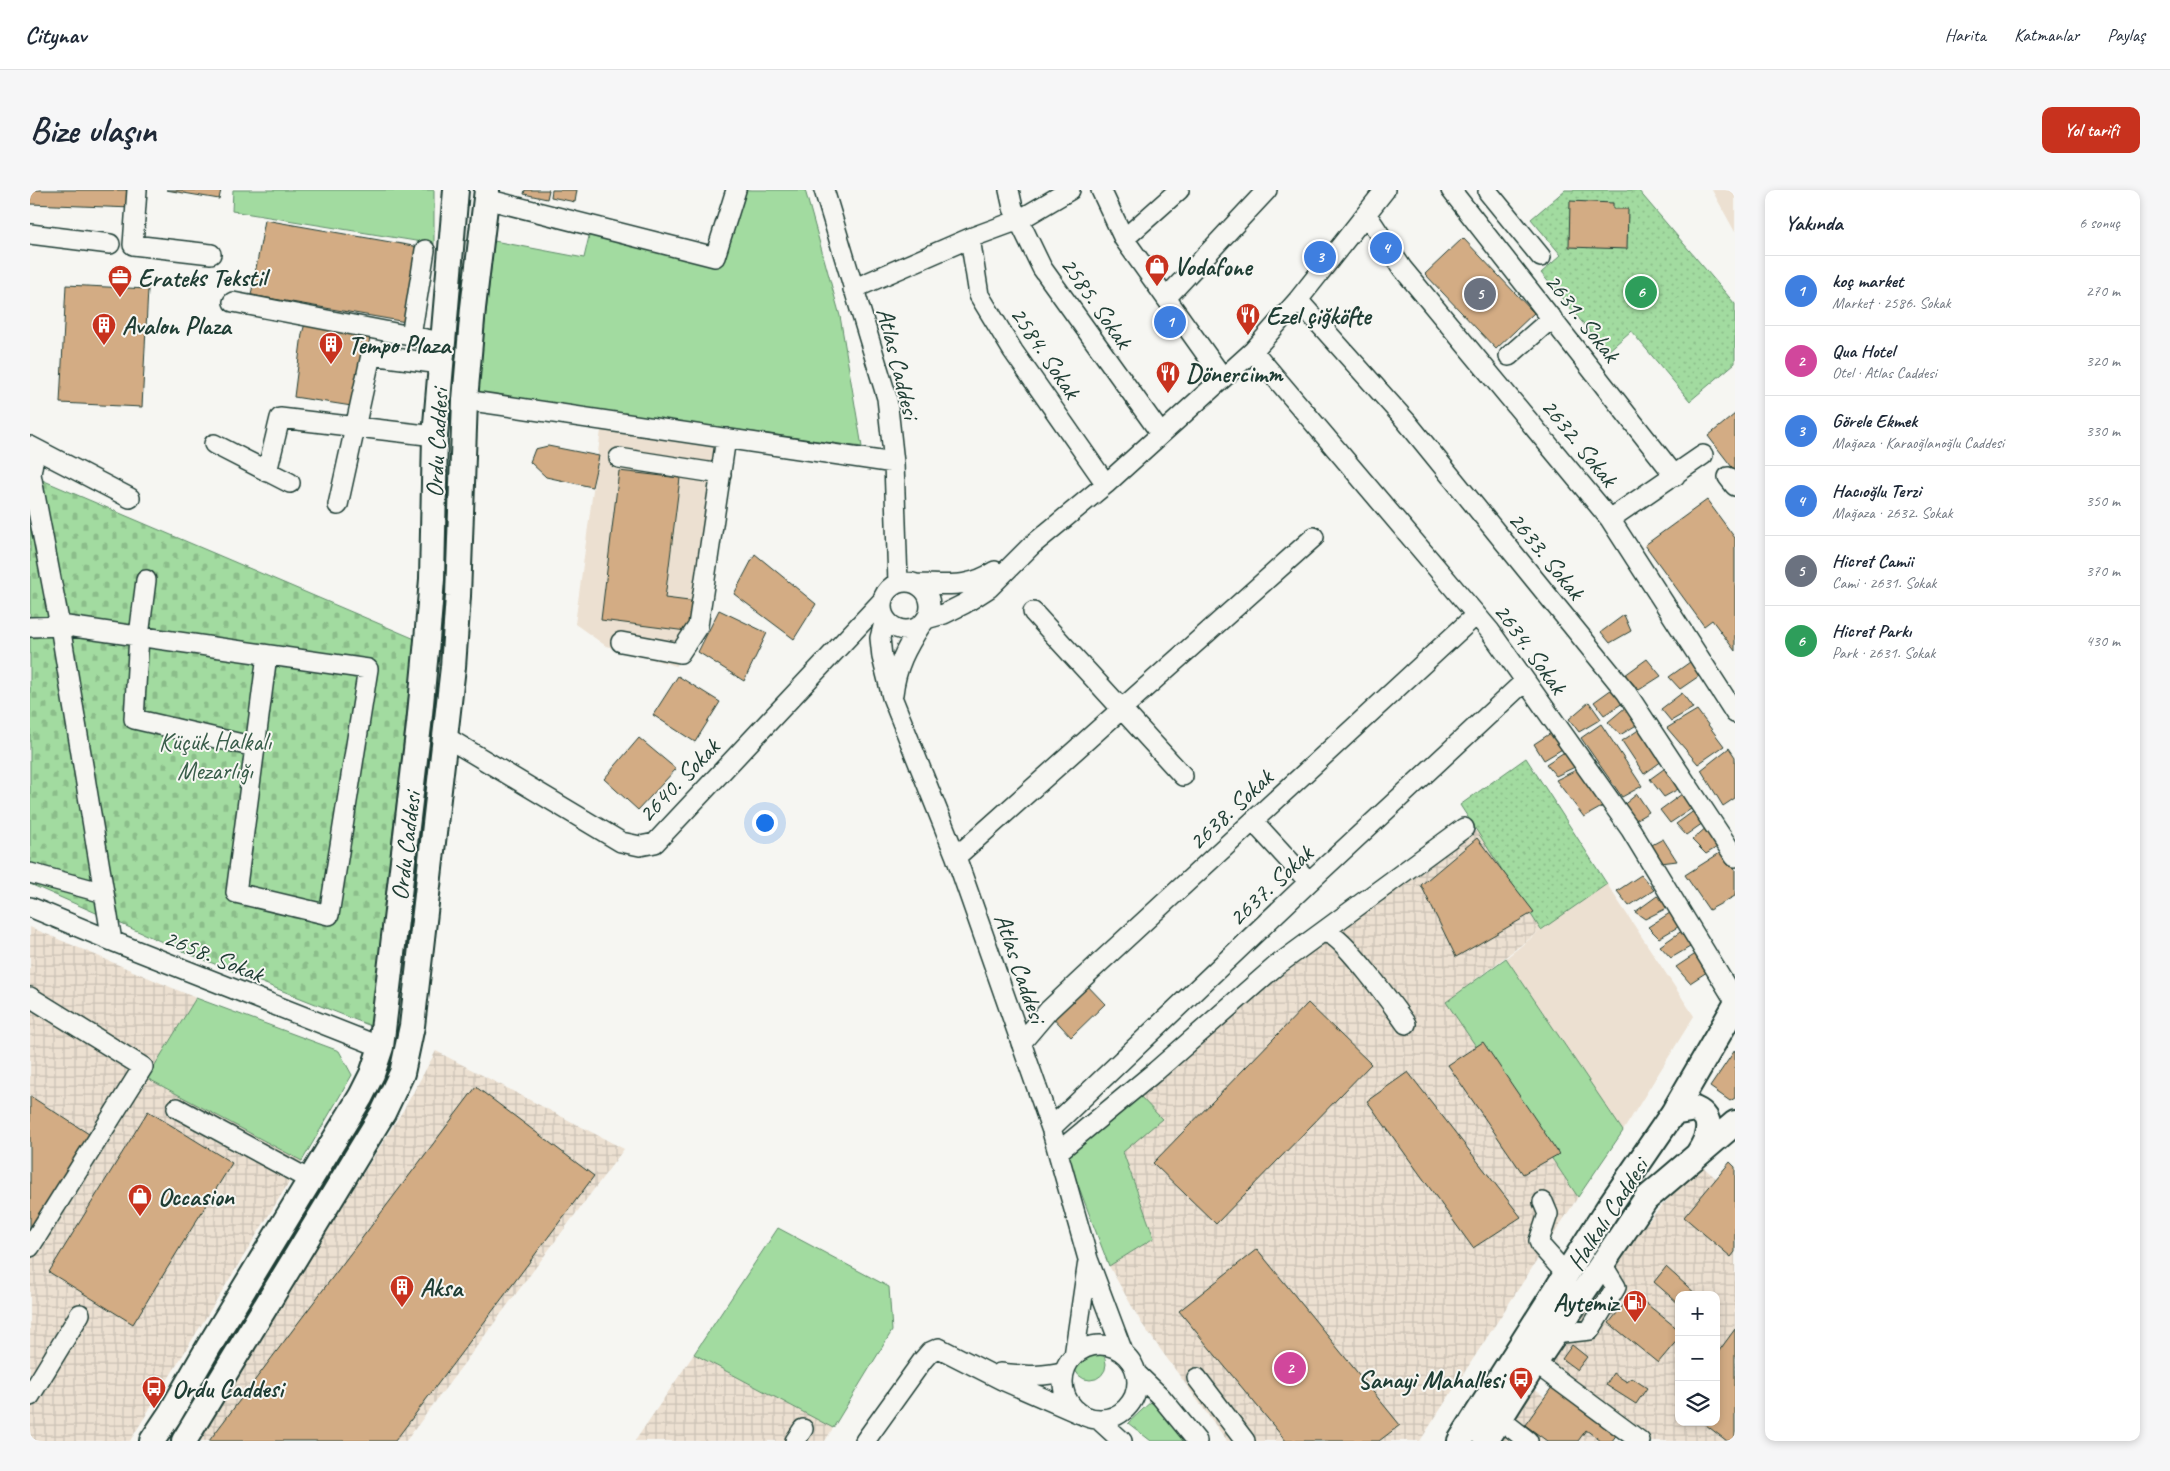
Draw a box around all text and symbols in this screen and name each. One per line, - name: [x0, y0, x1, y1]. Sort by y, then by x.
- text: Citynav: [25, 20, 86, 50]
- text: Harita: [1945, 24, 1986, 46]
- text: Katmanlar: [2014, 24, 2079, 46]
- text: Paylaş: [2107, 24, 2145, 46]
- button: Yol tarifi: [2042, 107, 2140, 153]
- text: Bize ulaşın: [30, 108, 156, 153]
- text: Yakında: [1785, 210, 1843, 236]
- text: 6 sonuç: [2079, 213, 2120, 233]
- pin: 4: [1370, 229, 1402, 267]
- pin: 3: [1304, 238, 1336, 276]
- street label: 2585. Sokak: [1053, 250, 1140, 356]
- place label: Vodafone: [1174, 251, 1254, 283]
- shop icon: Vodafone: [1144, 253, 1170, 287]
- place label: Erateks Tekstil: [138, 262, 271, 294]
- office icon: Erateks Tekstil: [107, 264, 133, 298]
- street label: 2631. Sokak: [1537, 266, 1628, 370]
- text: koç market: [1832, 269, 1903, 293]
- pin: 6: [1625, 273, 1657, 311]
- pin: 5: [1464, 275, 1496, 313]
- text: 1: [1797, 281, 1805, 301]
- text: 270 m: [2086, 281, 2120, 301]
- text: Market · 2586. Sokak: [1832, 293, 1951, 313]
- street label: 2584. Sokak: [1003, 300, 1089, 407]
- place label: Ezel çiğköfte: [1266, 300, 1373, 332]
- restaurant icon: Ezel çiğköfte: [1235, 302, 1261, 336]
- pin: 1: [1154, 303, 1186, 341]
- street label: Atlas Caddesi: [869, 304, 928, 425]
- place label: Avalon Plaza: [122, 310, 233, 342]
- building icon: Avalon Plaza: [91, 312, 117, 346]
- place label: Tempo Plaza: [348, 329, 452, 361]
- building icon: Tempo Plaza: [318, 331, 344, 365]
- text: Qua Hotel: [1832, 339, 1895, 363]
- text: 2: [1797, 351, 1805, 371]
- text: 320 m: [2086, 351, 2120, 371]
- place label: Dönercimm: [1186, 358, 1284, 390]
- restaurant icon: Dönercimm: [1155, 360, 1181, 394]
- text: Otel · Atlas Caddesi: [1832, 363, 1937, 383]
- street label: Ordu Caddesi: [418, 384, 456, 498]
- street label: 2632. Sokak: [1534, 392, 1626, 495]
- text: Görele Ekmek: [1832, 409, 1917, 433]
- text: 3: [1797, 421, 1805, 441]
- text: 330 m: [2086, 421, 2120, 441]
- text: Mağaza · Karaoğlanoğlu Caddesi: [1832, 433, 2004, 453]
- text: Hacıoğlu Terzi: [1832, 479, 1921, 503]
- text: 4: [1797, 491, 1805, 511]
- text: 350 m: [2086, 491, 2120, 511]
- text: Mağaza · 2632. Sokak: [1832, 503, 1953, 523]
- street label: 2633. Sokak: [1501, 505, 1593, 608]
- text: Hicret Camii: [1832, 549, 1913, 573]
- text: 5: [1798, 561, 1804, 581]
- text: 370 m: [2086, 561, 2120, 581]
- text: Cami · 2631. Sokak: [1832, 573, 1936, 593]
- street label: 2634. Sokak: [1486, 597, 1575, 702]
- text: Hicret Parkı: [1832, 619, 1911, 643]
- text: 6: [1797, 631, 1805, 651]
- text: 430 m: [2086, 631, 2120, 651]
- text: Park · 2631. Sokak: [1832, 643, 1935, 663]
- park label: Küçük Halkalı Mezarlığı: [159, 726, 272, 787]
- street label: 2640. Sokak: [631, 730, 728, 830]
- street label: 2638. Sokak: [1181, 761, 1281, 857]
- street label: Ordu Caddesi: [383, 787, 429, 902]
- your location: [752, 810, 778, 836]
- street label: 2637. Sokak: [1221, 837, 1321, 933]
- street label: Atlas Caddesi: [986, 910, 1055, 1030]
- street label: 2658. Sokak: [159, 921, 270, 991]
- street label: Halkalı Caddesi: [1560, 1150, 1658, 1277]
- place label: Occasion: [158, 1181, 236, 1213]
- shop icon: Occasion: [127, 1183, 153, 1217]
- place label: Aksa: [420, 1272, 464, 1304]
- building icon: Aksa: [389, 1274, 415, 1308]
- place label: Aytemiz: [1553, 1287, 1621, 1319]
- fuel station icon: Aytemiz: [1622, 1289, 1648, 1323]
- map controls: [1675, 1291, 1720, 1426]
- button: +: [1675, 1291, 1720, 1336]
- button: −: [1675, 1336, 1720, 1381]
- pin: 2: [1274, 1349, 1306, 1387]
- place label: Sanayi Mahallesi: [1357, 1364, 1507, 1396]
- bus stop icon: Sanayi Mahallesi: [1508, 1366, 1534, 1400]
- place label: Ordu Caddesi: [172, 1373, 286, 1405]
- bus stop icon: Ordu Caddesi: [141, 1375, 167, 1409]
- button: layers: [1675, 1381, 1720, 1426]

